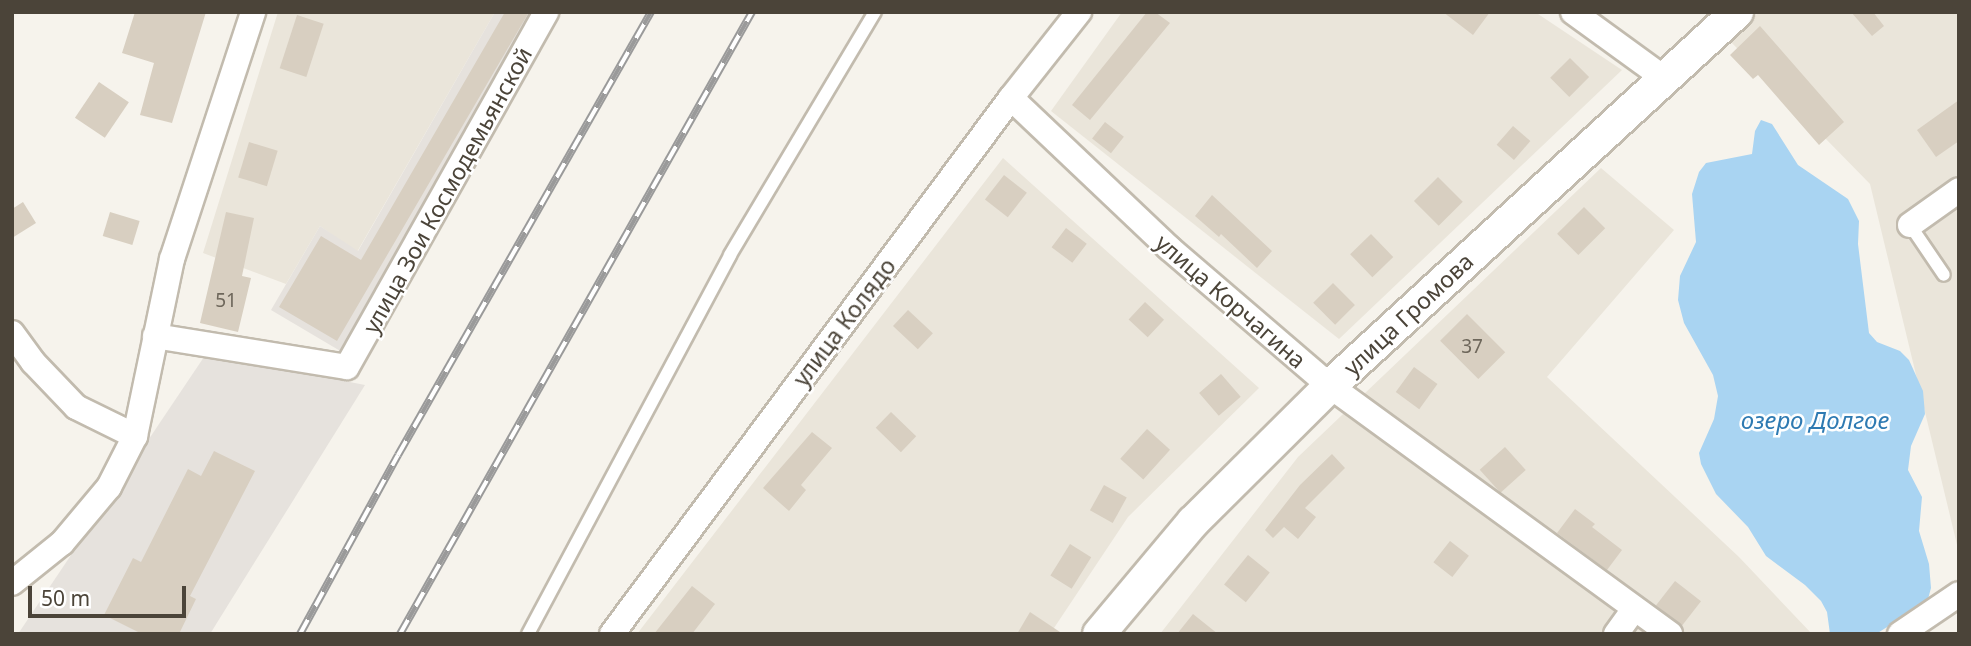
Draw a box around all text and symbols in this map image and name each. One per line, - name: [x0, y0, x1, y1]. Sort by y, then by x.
- street label: улица Зои Космодемьянской: [357, 42, 537, 338]
- street label: улица Корчагина: [1150, 228, 1312, 374]
- street label: улица Громова: [1338, 247, 1478, 381]
- street label: улица Колядо: [787, 253, 901, 391]
- house number: 51: [215, 290, 237, 312]
- house number: 37: [1461, 336, 1483, 358]
- water label: озеро Долгое: [1741, 406, 1889, 434]
- scale bar: [32, 572, 189, 616]
- text: 50 m: [41, 584, 90, 612]

